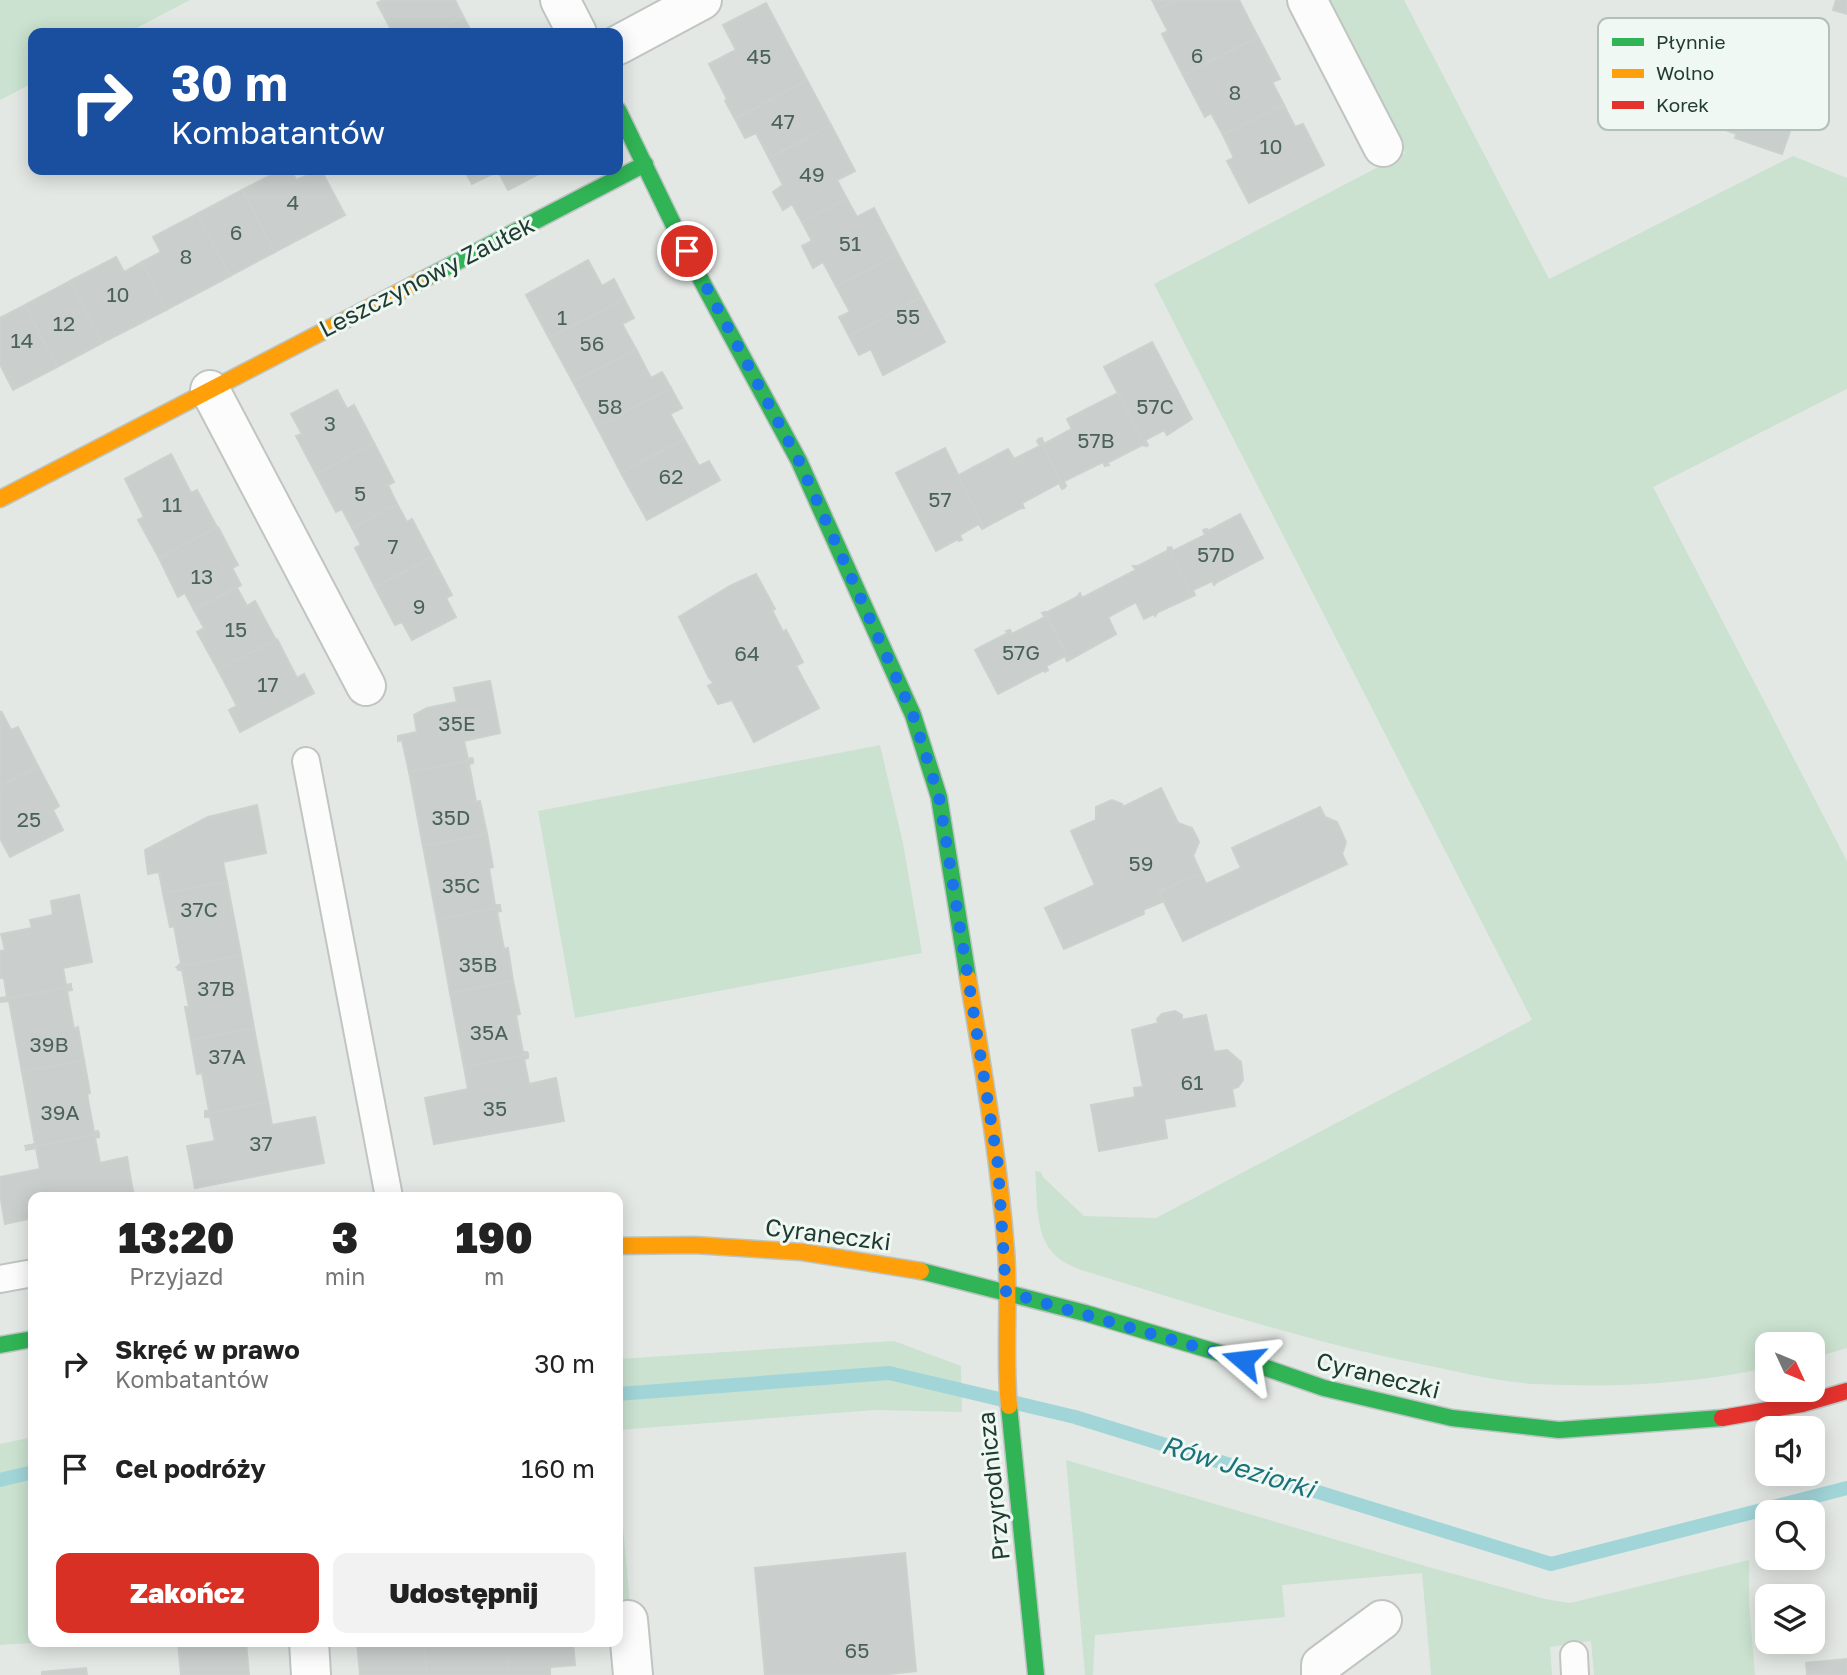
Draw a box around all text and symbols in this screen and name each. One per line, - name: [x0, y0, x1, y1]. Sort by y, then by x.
- legend: [1598, 18, 1829, 130]
- text: Płynnie: [1656, 30, 1725, 53]
- house number: 6: [1191, 42, 1203, 68]
- house number: 45: [747, 43, 772, 69]
- text: 30 m: [171, 53, 288, 112]
- icon: right: [56, 56, 147, 147]
- text: Wolno: [1656, 61, 1714, 84]
- house number: 8: [1229, 79, 1241, 105]
- text: Korek: [1656, 93, 1709, 116]
- house number: 47: [771, 108, 795, 134]
- text: Kombatantów: [171, 113, 385, 151]
- house number: 10: [1259, 133, 1283, 159]
- house number: 49: [799, 161, 825, 187]
- house number: 4: [287, 189, 299, 215]
- street label: Leszczynowy Zaułek: [314, 209, 539, 342]
- house number: 6: [230, 219, 242, 245]
- pin: [657, 221, 717, 281]
- house number: 51: [839, 230, 861, 256]
- icon: arrive: [668, 232, 706, 270]
- house number: 8: [180, 243, 192, 269]
- house number: 10: [106, 281, 130, 307]
- house number: 55: [896, 303, 920, 329]
- house number: 1: [557, 304, 567, 330]
- house number: 12: [53, 310, 75, 336]
- house number: 14: [11, 327, 34, 353]
- house number: 56: [580, 330, 604, 356]
- house number: 58: [598, 393, 623, 419]
- house number: 57C: [1136, 393, 1174, 419]
- house number: 3: [324, 410, 336, 436]
- house number: 57B: [1077, 427, 1115, 453]
- house number: 62: [659, 463, 683, 489]
- house number: 5: [354, 480, 366, 506]
- house number: 57: [928, 486, 952, 512]
- house number: 11: [162, 491, 182, 517]
- house number: 7: [387, 533, 399, 559]
- house number: 57D: [1197, 541, 1235, 567]
- house number: 13: [191, 563, 213, 589]
- house number: 9: [413, 593, 425, 619]
- house number: 15: [225, 616, 247, 642]
- house number: 57G: [1002, 639, 1040, 665]
- house number: 64: [734, 640, 760, 666]
- house number: 17: [257, 671, 279, 697]
- house number: 35E: [438, 710, 476, 736]
- house number: 35D: [431, 804, 471, 830]
- house number: 25: [17, 806, 41, 832]
- house number: 59: [1129, 850, 1153, 876]
- house number: 35C: [442, 872, 480, 898]
- house number: 37C: [180, 896, 218, 922]
- house number: 35B: [459, 951, 497, 977]
- house number: 37B: [197, 975, 235, 1001]
- house number: 35A: [470, 1019, 508, 1045]
- house number: 39B: [29, 1031, 69, 1057]
- house number: 37A: [208, 1043, 246, 1069]
- house number: 61: [1181, 1069, 1203, 1095]
- house number: 35: [483, 1095, 507, 1121]
- house number: 39A: [40, 1099, 80, 1125]
- house number: 37: [249, 1130, 273, 1156]
- street label: Cyraneczki: [764, 1211, 893, 1256]
- text: 13:20: [118, 1212, 234, 1262]
- text: 3: [332, 1212, 358, 1262]
- text: 190: [456, 1212, 533, 1262]
- text: Przyjazd: [129, 1262, 223, 1290]
- text: min: [325, 1262, 365, 1290]
- text: m: [484, 1262, 504, 1290]
- position arrow: [1206, 1323, 1280, 1397]
- north arrow: [1755, 1332, 1825, 1402]
- map controls: [1755, 1332, 1825, 1654]
- text: Skręć w prawo: [115, 1334, 300, 1365]
- icon: right: [56, 1345, 94, 1383]
- street label: Cyraneczki: [1314, 1345, 1443, 1404]
- text: 30 m: [534, 1348, 595, 1379]
- text: Kombatantów: [115, 1365, 269, 1393]
- street label: Przyrodnicza: [970, 1410, 1015, 1562]
- button: sound: [1755, 1416, 1825, 1486]
- water label: Rów Jeziorki: [1158, 1429, 1321, 1505]
- icon: arrive: [56, 1450, 94, 1488]
- text: Cel podróży: [115, 1453, 266, 1484]
- text: 160 m: [521, 1453, 595, 1484]
- button: search: [1755, 1500, 1825, 1570]
- button: Zakończ: [56, 1553, 319, 1633]
- button: Udostępnij: [333, 1553, 595, 1633]
- button: layers: [1755, 1584, 1825, 1654]
- house number: 65: [845, 1637, 869, 1663]

